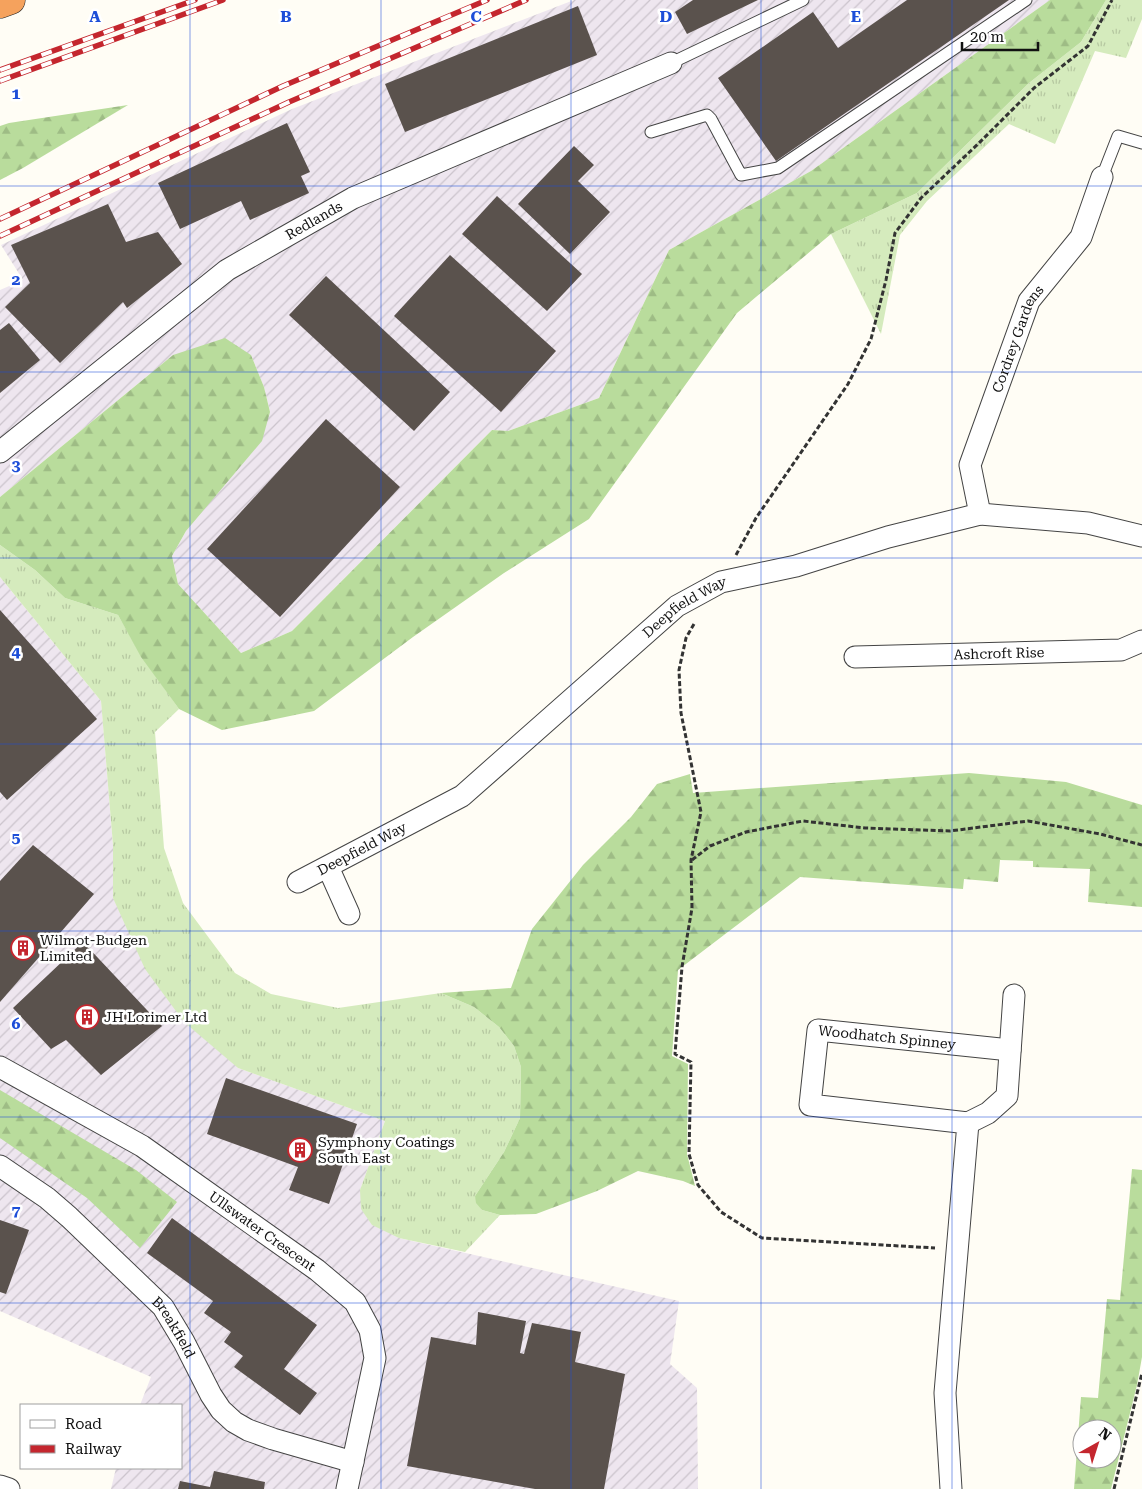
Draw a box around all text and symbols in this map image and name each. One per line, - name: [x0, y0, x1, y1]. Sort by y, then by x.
- text: A: [89, 7, 101, 26]
- text: B: [280, 7, 292, 26]
- text: C: [470, 7, 482, 26]
- text: D: [660, 7, 673, 26]
- text: E: [851, 7, 861, 26]
- scale bar: [962, 20, 1038, 52]
- text: 20 m: [970, 28, 1005, 46]
- text: 1: [12, 84, 21, 103]
- street label: Redlands: [283, 198, 345, 243]
- text: 2: [12, 270, 21, 289]
- street label: Cordrey Gardens: [989, 282, 1047, 395]
- text: 3: [12, 456, 21, 475]
- street label: Deepfield Way: [639, 573, 728, 641]
- text: 4: [12, 642, 21, 661]
- street label: Ashcroft Rise: [953, 644, 1045, 662]
- street label: Deepfield Way: [314, 818, 410, 878]
- text: 5: [12, 828, 21, 847]
- place label: Wilmot-Budgen Limited: [40, 932, 147, 964]
- building icon: Wilmot-Budgen Limited: [10, 935, 36, 961]
- building icon: JH Lorimer Ltd: [74, 1004, 100, 1030]
- place label: JH Lorimer Ltd: [104, 1009, 207, 1025]
- text: 6: [12, 1014, 21, 1033]
- street label: Woodhatch Spinney: [818, 1022, 957, 1052]
- place label: Symphony Coatings South East: [318, 1134, 455, 1166]
- building icon: Symphony Coatings South East: [287, 1137, 313, 1163]
- street label: Ullswater Crescent: [206, 1188, 319, 1275]
- text: 7: [12, 1201, 21, 1220]
- street label: Breakfield: [149, 1293, 199, 1361]
- legend: [20, 1404, 182, 1469]
- text: Road: [65, 1415, 102, 1433]
- north arrow: [1072, 1419, 1122, 1469]
- text: N: [1096, 1424, 1115, 1444]
- text: Railway: [65, 1440, 122, 1458]

